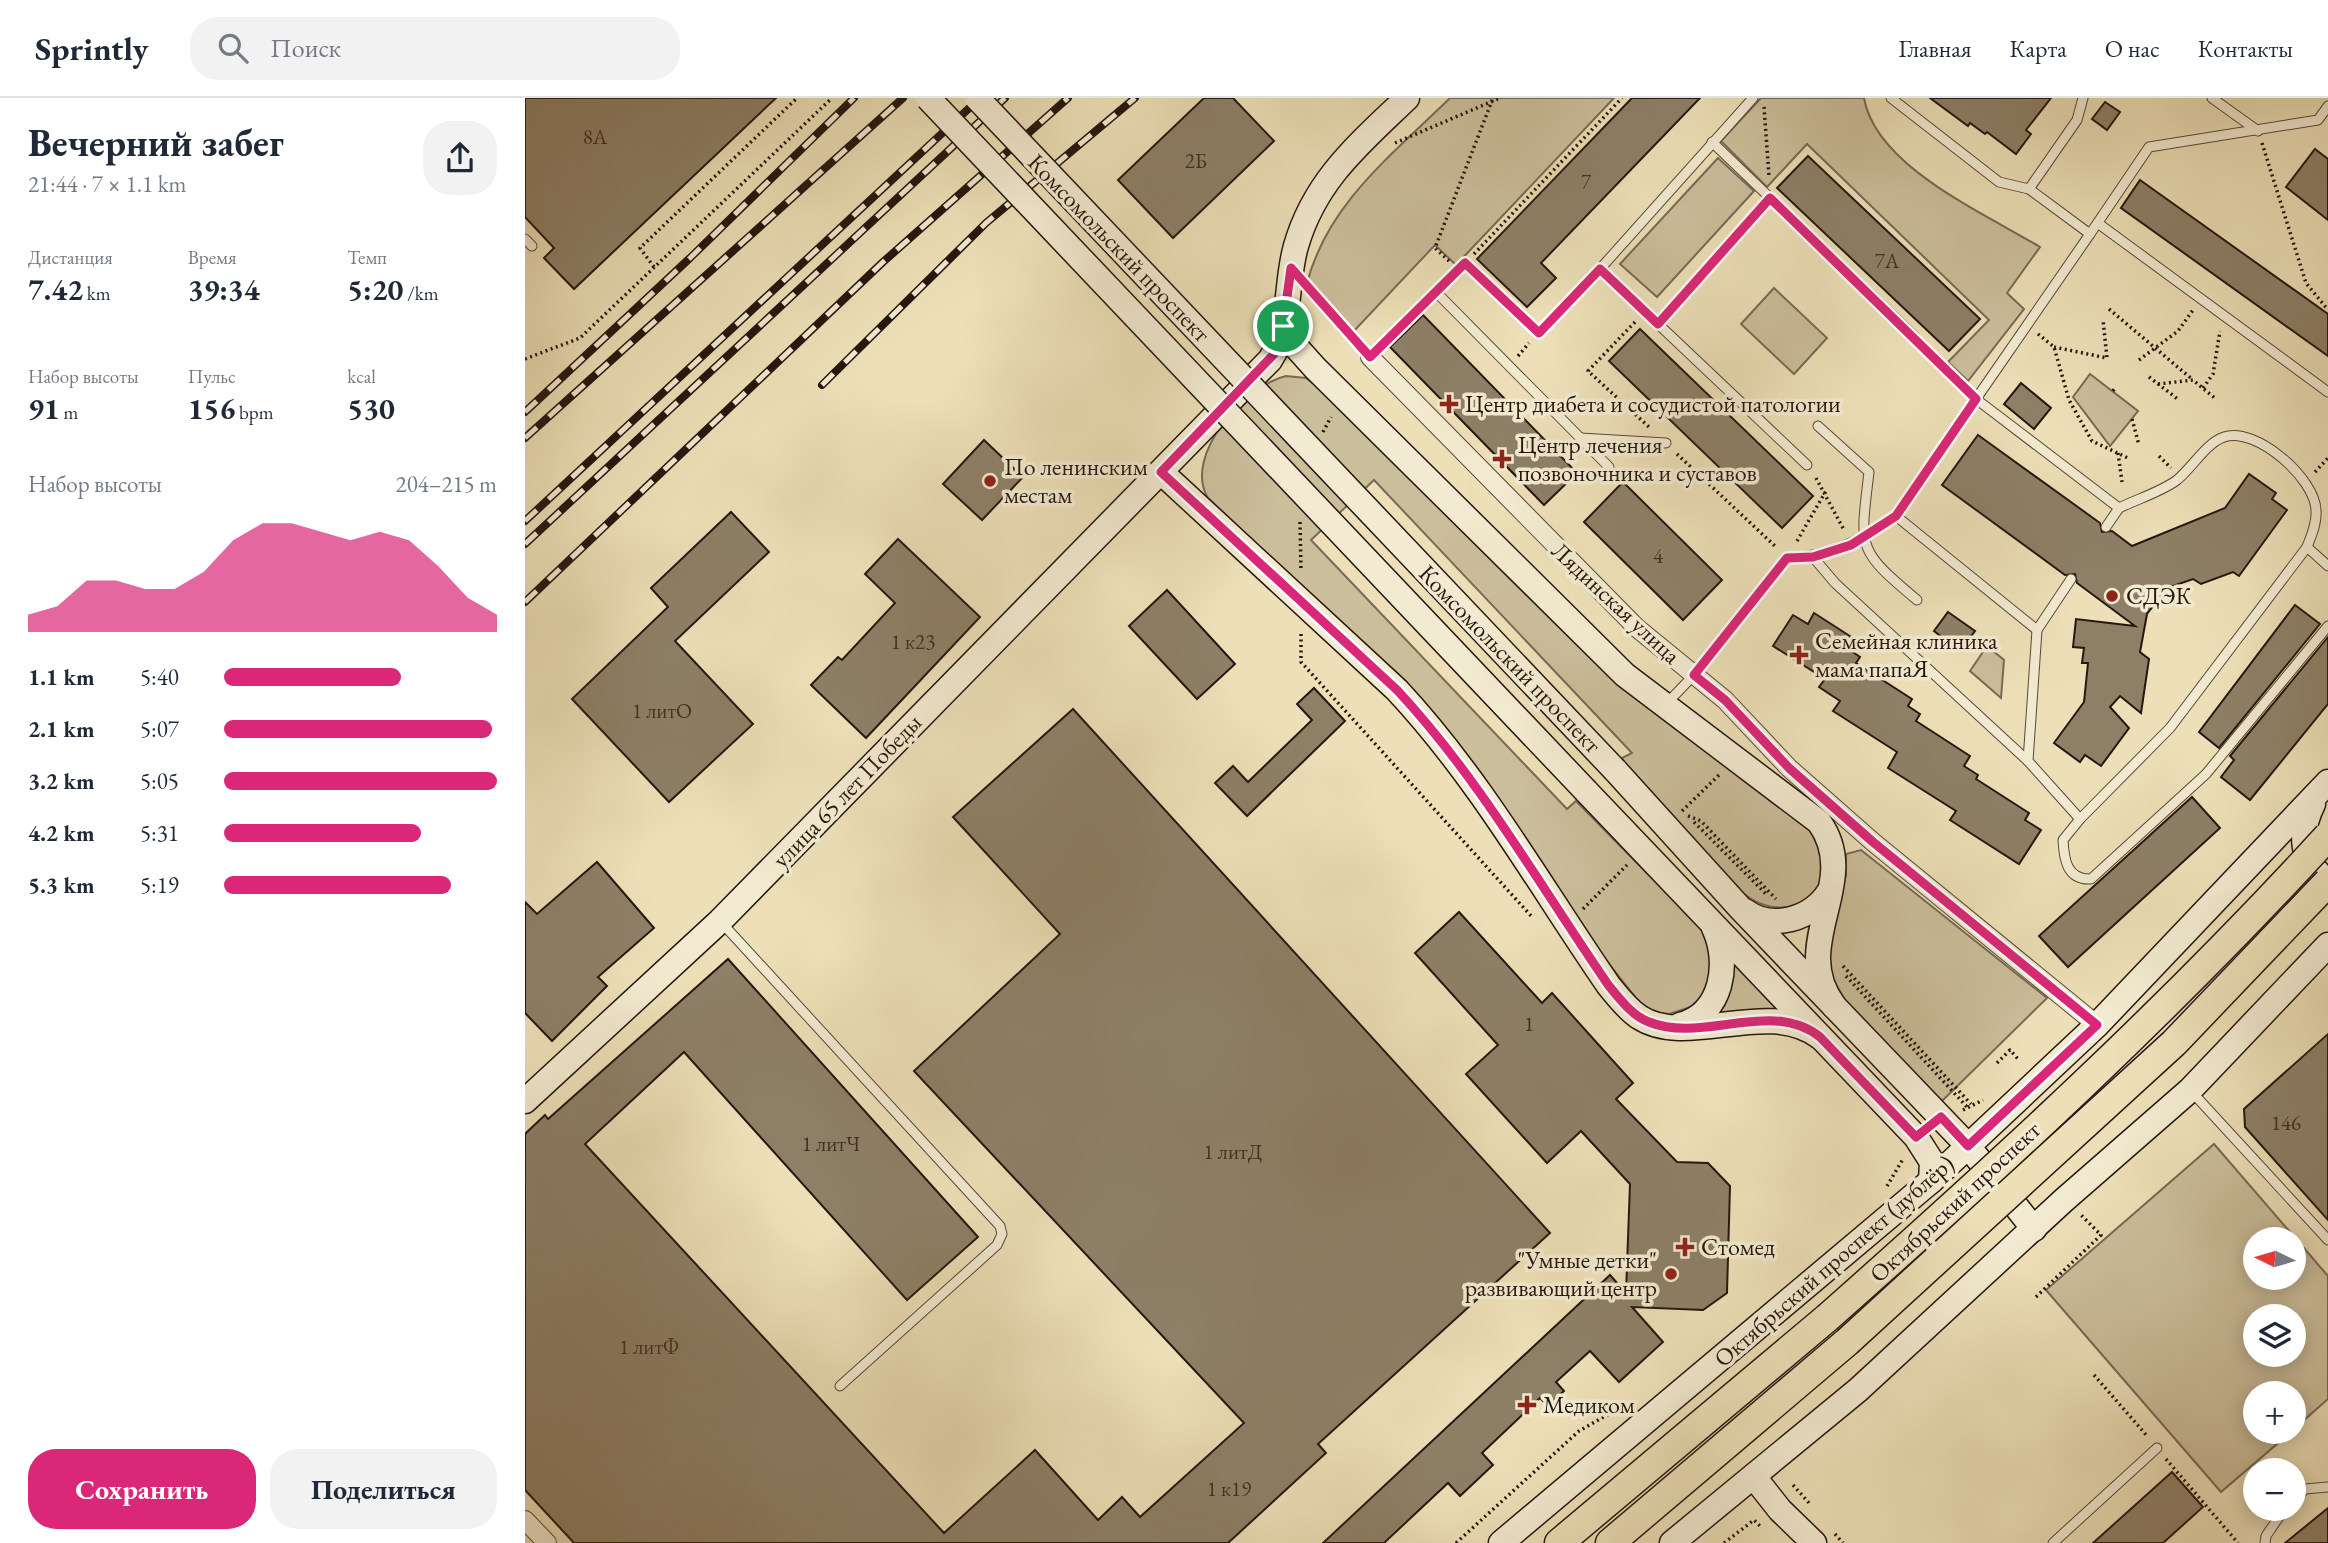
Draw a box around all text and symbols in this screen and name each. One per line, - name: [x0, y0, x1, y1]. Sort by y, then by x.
- search box: [190, 17, 680, 80]
- text: Sprintly: [35, 27, 148, 70]
- icon: search: [214, 29, 252, 67]
- text: Поиск: [270, 31, 341, 65]
- text: Главная: [1898, 33, 1972, 64]
- text: Карта: [2010, 33, 2067, 64]
- text: О нас: [2105, 33, 2160, 64]
- text: Контакты: [2198, 33, 2293, 64]
- text: Вечерний забег: [28, 118, 284, 167]
- button: share: [423, 121, 497, 195]
- house number: 8А: [583, 123, 608, 150]
- street label: Комсомольский проспект: [1021, 147, 1217, 348]
- house number: 2Б: [1185, 147, 1207, 174]
- house number: 7: [1581, 168, 1592, 195]
- text: 21:44 · 7 × 1.1 km: [28, 169, 186, 199]
- text: Дистанция: [28, 245, 113, 270]
- text: Время: [188, 245, 236, 270]
- text: Темп: [347, 245, 387, 270]
- house number: 7А: [1875, 247, 1900, 274]
- text: 7.42: [28, 270, 83, 309]
- text: 39:34: [188, 270, 260, 309]
- text: 5:20: [347, 270, 403, 309]
- text: km: [83, 281, 111, 306]
- text: /km: [403, 281, 438, 306]
- pin: [1253, 296, 1313, 356]
- icon: arrive: [1264, 307, 1302, 345]
- text: Набор высоты: [28, 364, 139, 389]
- text: Пульс: [188, 364, 236, 389]
- text: kcal: [347, 364, 376, 389]
- place label: Центр диабета и сосудистой патологии: [1465, 388, 1841, 419]
- text: 91: [28, 389, 60, 428]
- text: 156: [188, 389, 235, 428]
- text: 530: [347, 389, 395, 428]
- marker: Центр диабета и сосудистой патологии: [1439, 394, 1459, 414]
- text: m: [60, 400, 78, 425]
- text: bpm: [235, 400, 274, 425]
- place label: Центр лечения позвоночника и суставов: [1518, 429, 1757, 488]
- marker: Центр лечения позвоночника и суставов: [1492, 449, 1512, 469]
- place label: По ленинским местам: [1004, 451, 1148, 510]
- text: Набор высоты: [28, 469, 162, 499]
- text: 204–215 m: [396, 469, 497, 499]
- marker: По ленинским местам: [982, 473, 998, 489]
- street label: Лядинская улица: [1545, 535, 1688, 671]
- house number: 4: [1653, 542, 1664, 569]
- street label: Комсомольский проспект: [1412, 558, 1608, 759]
- place label: СДЭК: [2126, 580, 2192, 611]
- marker: СДЭК: [2104, 588, 2120, 604]
- place label: Семейная клиника мама папаЯ: [1815, 625, 1998, 684]
- house number: 1 к23: [891, 628, 935, 655]
- marker: Семейная клиника мама папаЯ: [1789, 645, 1809, 665]
- text: 1.1 km: [28, 662, 95, 692]
- text: 5:40: [140, 662, 179, 692]
- house number: 1 литО: [632, 697, 692, 724]
- street label: улица 65 лет Победы: [765, 707, 928, 874]
- text: 2.1 km: [28, 714, 95, 744]
- text: 5:07: [140, 714, 179, 744]
- text: 3.2 km: [28, 766, 95, 796]
- text: 5:05: [140, 766, 179, 796]
- text: 4.2 km: [28, 818, 95, 848]
- text: 5:31: [140, 818, 179, 848]
- text: 5.3 km: [28, 870, 95, 900]
- text: 5:19: [140, 870, 179, 900]
- house number: 1: [1524, 1010, 1534, 1037]
- house number: 146: [2271, 1109, 2301, 1136]
- street label: Октябрьский проспект: [1863, 1114, 2047, 1289]
- house number: 1 литЧ: [802, 1130, 860, 1157]
- house number: 1 литД: [1204, 1138, 1262, 1165]
- street label: Октябрьский проспект (дублёр): [1707, 1148, 1960, 1373]
- north arrow: [2243, 1227, 2307, 1290]
- map controls: [2243, 1227, 2306, 1521]
- place label: Стомед: [1701, 1231, 1775, 1262]
- marker: Стомед: [1675, 1237, 1695, 1257]
- place label: "Умные детки" развивающий центр: [1465, 1244, 1657, 1303]
- marker: "Умные детки" развивающий центр: [1663, 1266, 1679, 1282]
- button: layers: [2243, 1304, 2306, 1367]
- house number: 1 литФ: [619, 1333, 679, 1360]
- button: +: [2243, 1381, 2306, 1444]
- place label: Медиком: [1543, 1389, 1635, 1420]
- marker: Медиком: [1517, 1395, 1537, 1415]
- button: Сохранить: [28, 1449, 256, 1529]
- button: Поделиться: [270, 1449, 497, 1529]
- button: −: [2243, 1458, 2306, 1521]
- house number: 1 к19: [1207, 1475, 1251, 1502]

